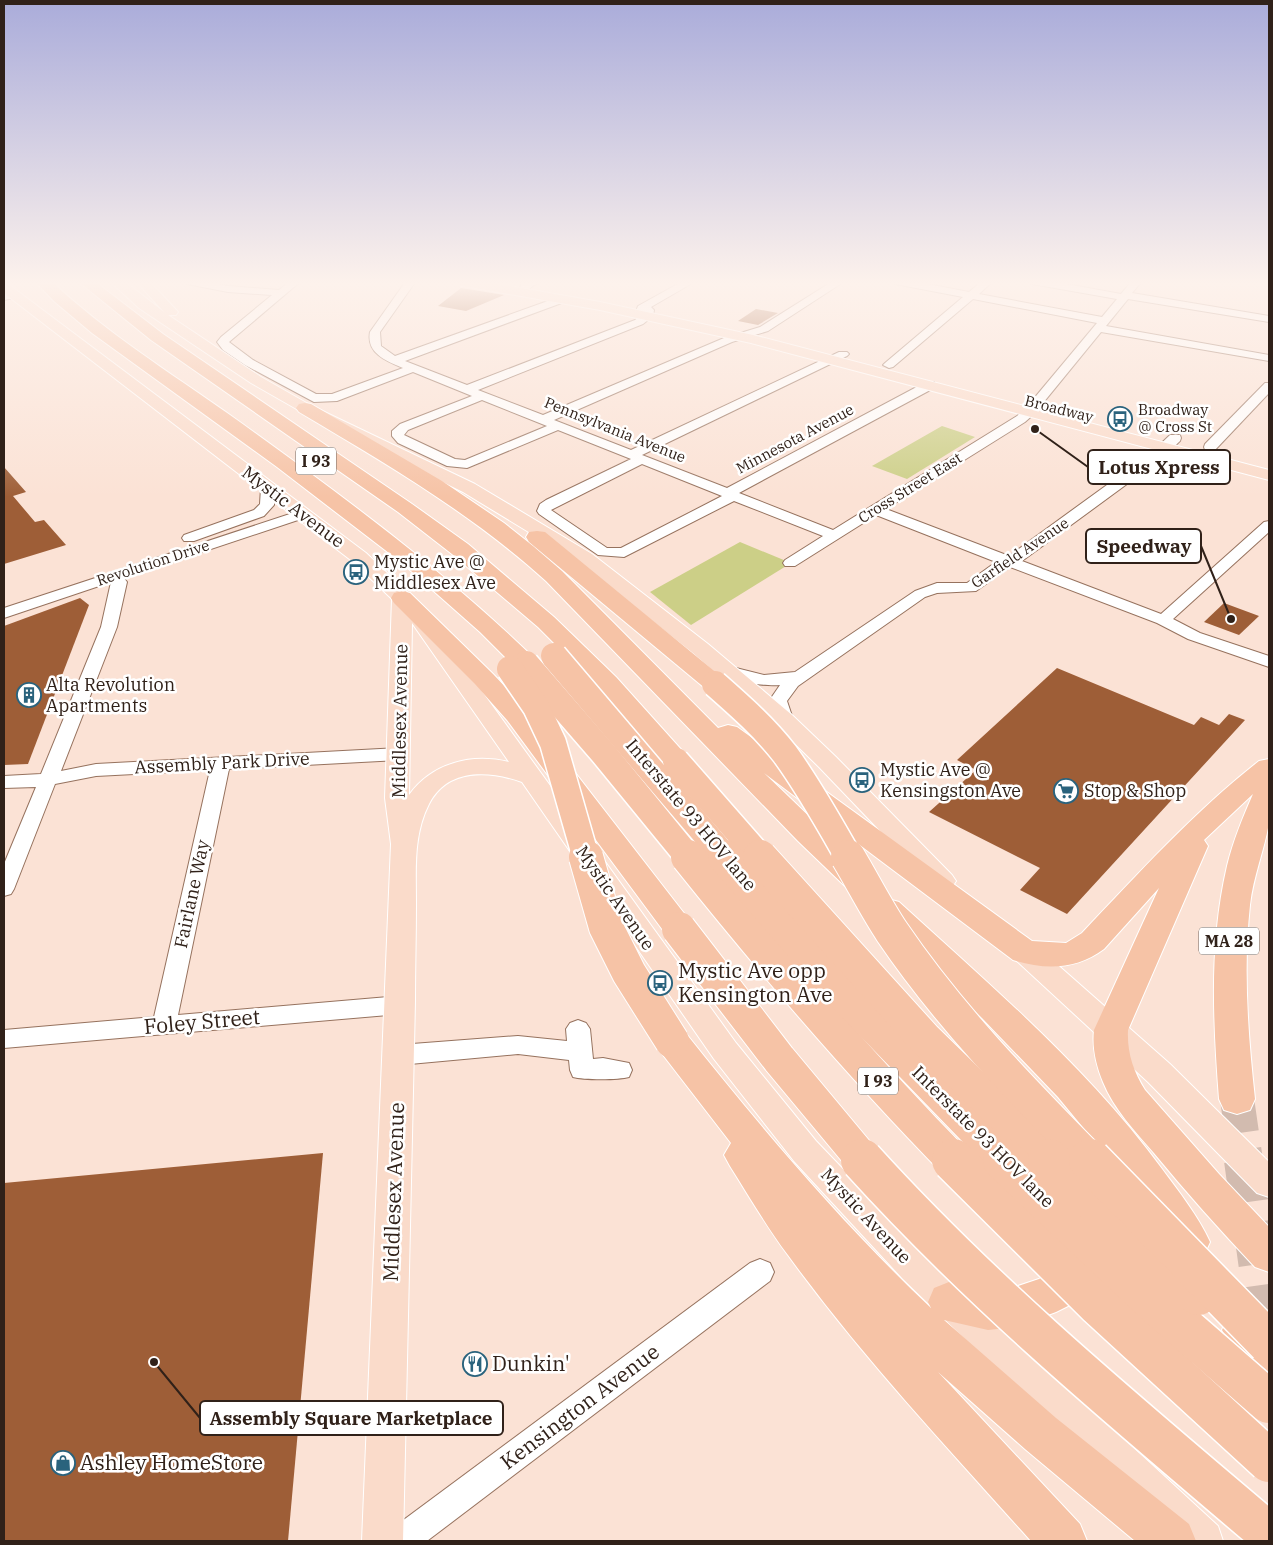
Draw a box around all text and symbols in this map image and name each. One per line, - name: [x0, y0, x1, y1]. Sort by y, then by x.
- street label: Broadway: [1023, 391, 1095, 426]
- street label: Pennsylvania Avenue: [542, 392, 689, 467]
- street label: Minnesota Avenue: [733, 400, 857, 478]
- place label: Broadway @ Cross St: [1138, 400, 1212, 436]
- bus stop icon: Broadway @ Cross St: [1107, 406, 1133, 432]
- road number: I 93: [296, 448, 336, 474]
- street label: Cross Street East: [854, 448, 965, 527]
- callout: Lotus Xpress: [1088, 450, 1230, 484]
- text: Lotus Xpress: [1098, 455, 1220, 479]
- street label: Mystic Avenue: [237, 461, 349, 553]
- street label: Garfield Avenue: [967, 513, 1072, 592]
- callout: Speedway: [1086, 529, 1201, 563]
- text: Speedway: [1096, 534, 1192, 558]
- street label: Revolution Drive: [94, 535, 212, 590]
- place label: Mystic Ave @ Middlesex Ave: [374, 550, 496, 594]
- bus stop icon: Mystic Ave @ Middlesex Ave: [343, 559, 369, 585]
- street label: Middlesex Avenue: [387, 644, 412, 798]
- place label: Alta Revolution Apartments: [46, 673, 175, 717]
- building icon: Alta Revolution Apartments: [16, 682, 42, 708]
- street label: Interstate 93 HOV lane: [621, 734, 762, 895]
- street label: Assembly Park Drive: [134, 746, 310, 779]
- place label: Mystic Ave @ Kensingston Ave: [880, 758, 1021, 802]
- bus stop icon: Mystic Ave @ Kensingston Ave: [849, 767, 875, 793]
- supermarket icon: Stop & Shop: [1053, 778, 1079, 804]
- place label: Stop & Shop: [1084, 779, 1186, 802]
- street label: Fairlane Way: [169, 837, 214, 950]
- street label: Mystic Avenue: [571, 841, 660, 955]
- road number: MA 28: [1199, 928, 1259, 954]
- place label: Mystic Ave opp Kensington Ave: [678, 956, 832, 1008]
- bus stop icon: Mystic Ave opp Kensington Ave: [647, 970, 673, 996]
- street label: Foley Street: [143, 1002, 261, 1040]
- street label: Interstate 93 HOV lane: [908, 1061, 1059, 1212]
- road number: I 93: [858, 1068, 898, 1094]
- street label: Middlesex Avenue: [376, 1102, 410, 1282]
- street label: Mystic Avenue: [816, 1163, 917, 1268]
- street label: Kensington Avenue: [494, 1337, 665, 1475]
- place label: Dunkin': [492, 1349, 570, 1377]
- restaurant icon: Dunkin': [462, 1351, 488, 1377]
- callout: Assembly Square Marketplace: [200, 1401, 503, 1435]
- text: Assembly Square Marketplace: [209, 1406, 493, 1430]
- place label: Ashley HomeStore: [80, 1448, 263, 1476]
- shop icon: Ashley HomeStore: [50, 1450, 76, 1476]

